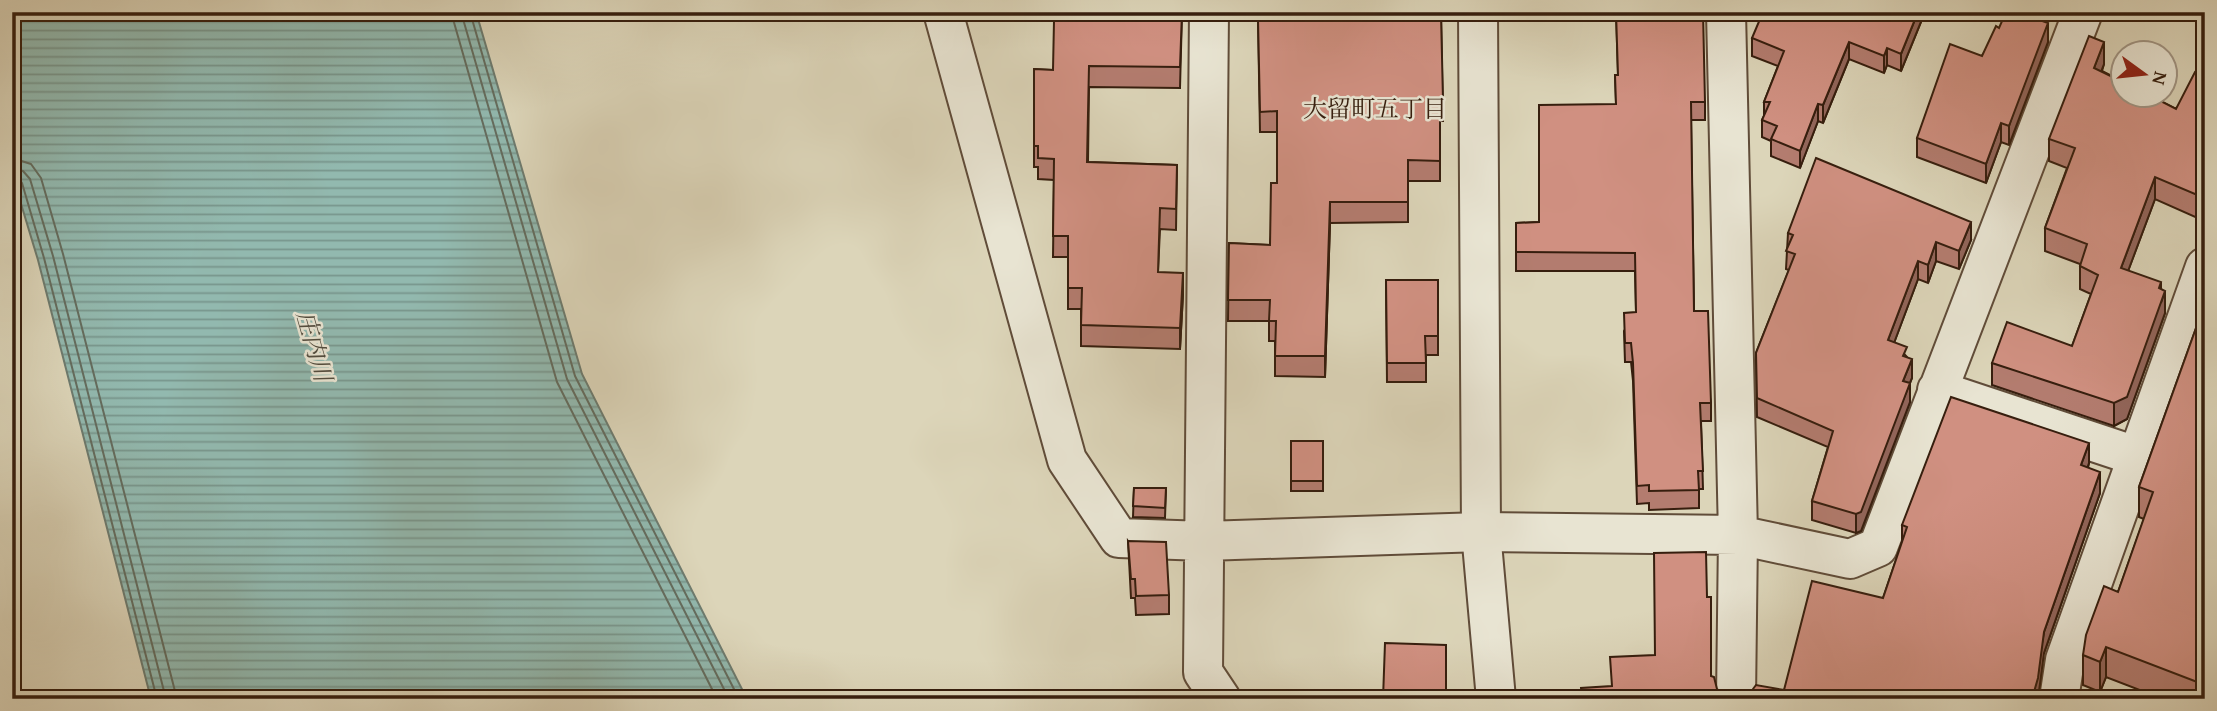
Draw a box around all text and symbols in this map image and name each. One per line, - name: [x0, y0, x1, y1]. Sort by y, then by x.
- north arrow: [2108, 38, 2178, 108]
- text: N: [2145, 69, 2176, 88]
- district label: 大留町五丁目: [1303, 91, 1447, 126]
- water label: 庄内川: [288, 306, 342, 388]

